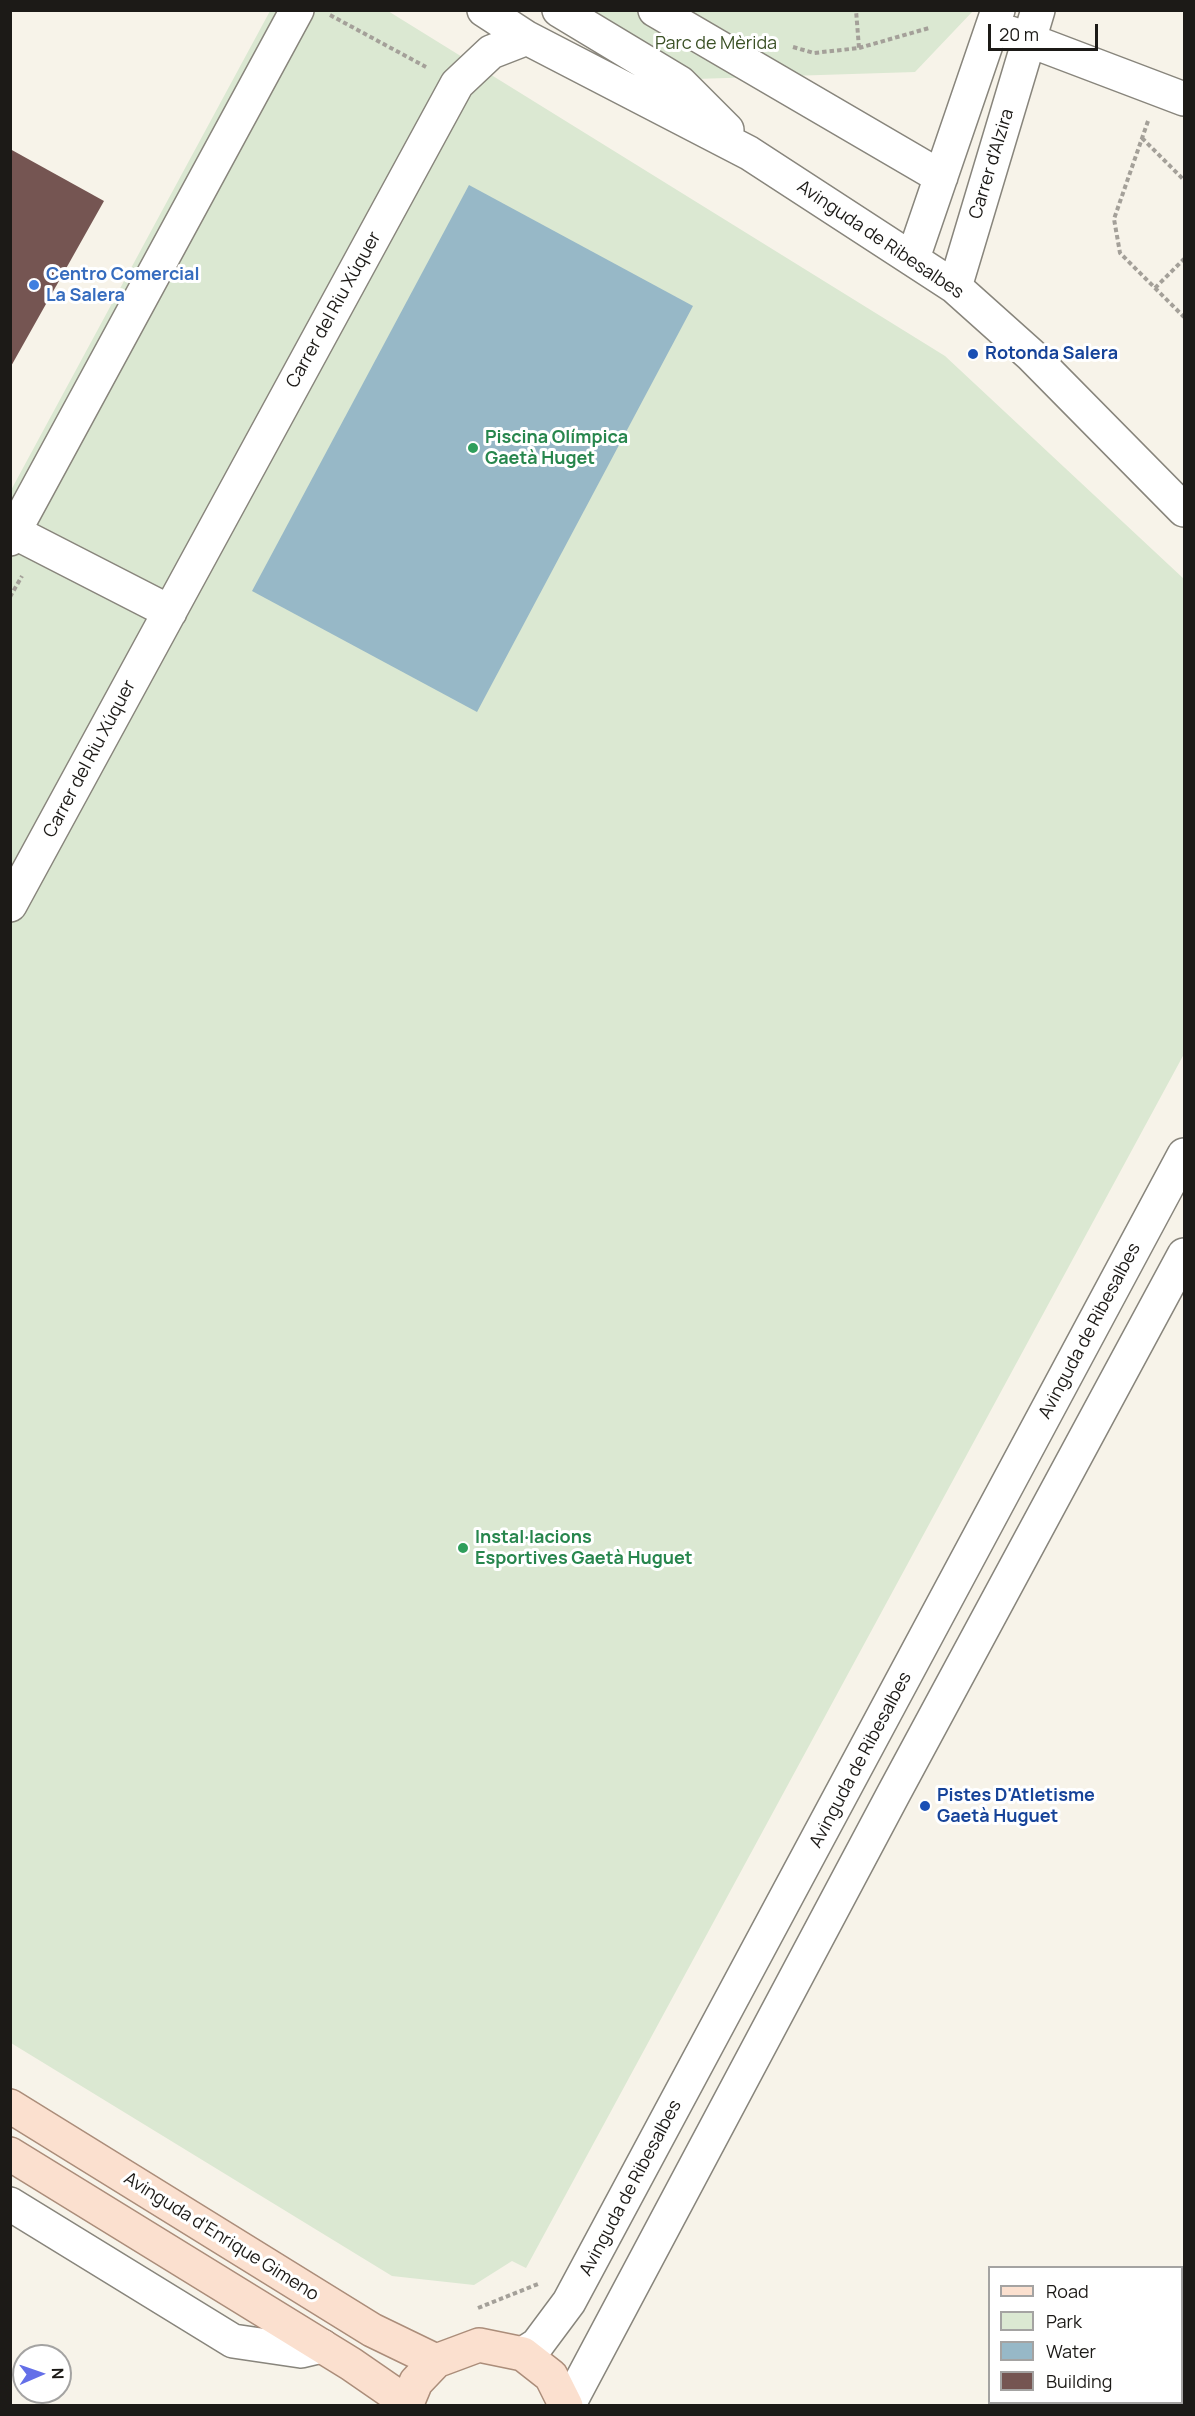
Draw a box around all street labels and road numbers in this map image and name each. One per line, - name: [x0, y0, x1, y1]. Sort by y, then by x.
- street label: Carrer d'Alzira: [965, 106, 1019, 222]
- street label: Avinguda de Ribesalbes: [793, 176, 967, 304]
- street label: Carrer del Riu Xúquer: [282, 228, 386, 392]
- street label: Carrer del Riu Xúquer: [39, 677, 141, 841]
- street label: Avinguda de Ribesalbes: [1034, 1239, 1146, 1423]
- street label: Avinguda de Ribesalbes: [805, 1668, 917, 1852]
- street label: Avinguda de Ribesalbes: [575, 2096, 687, 2280]
- street label: Avinguda d'Enrique Gimeno: [120, 2168, 322, 2306]

